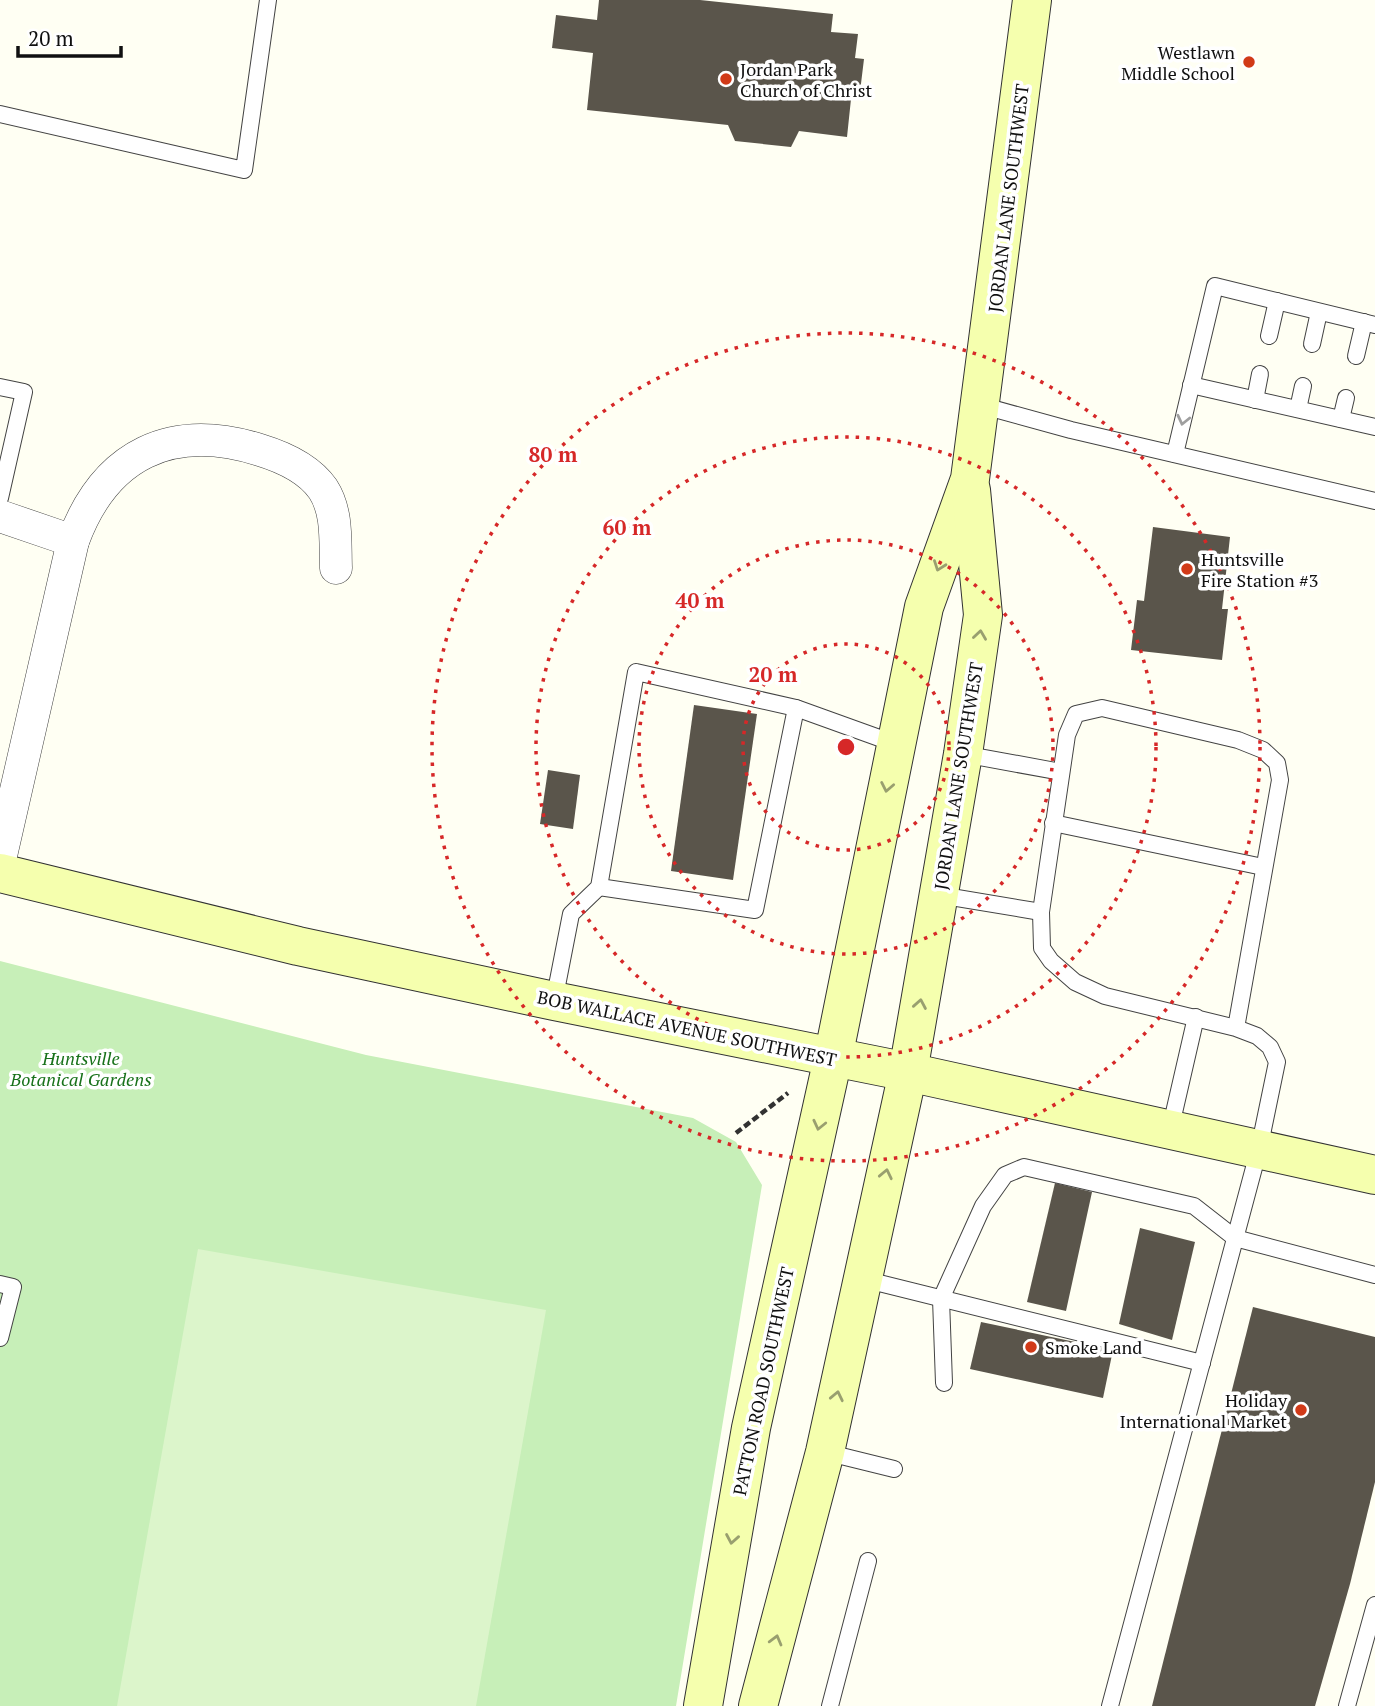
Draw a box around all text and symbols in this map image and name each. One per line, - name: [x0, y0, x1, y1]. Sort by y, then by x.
- scale bar: [18, 14, 121, 58]
- text: 20 m: [28, 24, 74, 52]
- place label: Westlawn Middle School: [1121, 40, 1235, 85]
- marker: Westlawn Middle School: [1241, 54, 1257, 70]
- place label: Jordan Park Church of Christ: [740, 57, 872, 102]
- marker: Jordan Park Church of Christ: [718, 71, 734, 87]
- street label: JORDAN LANE SOUTHWEST: [982, 82, 1034, 314]
- one-way arrow: [1177, 414, 1191, 426]
- text: 80 m: [529, 440, 578, 468]
- text: 60 m: [603, 513, 652, 541]
- place label: Huntsville Fire Station #3: [1201, 547, 1318, 592]
- one-way arrow: [933, 559, 947, 571]
- marker: Huntsville Fire Station #3: [1179, 561, 1195, 577]
- text: 40 m: [676, 586, 725, 614]
- one-way arrow: [973, 629, 988, 641]
- text: 20 m: [749, 660, 798, 688]
- street label: JORDAN LANE SOUTHWEST: [928, 660, 988, 892]
- centre of rings: [834, 735, 858, 759]
- one-way arrow: [880, 781, 895, 793]
- street label: BOB WALLACE AVENUE SOUTHWEST: [535, 985, 839, 1071]
- one-way arrow: [912, 998, 927, 1010]
- park label: Huntsville Botanical Gardens: [9, 1046, 152, 1091]
- one-way arrow: [813, 1119, 827, 1131]
- one-way arrow: [878, 1168, 893, 1180]
- street label: PATTON ROAD SOUTHWEST: [727, 1265, 799, 1497]
- place label: Smoke Land: [1045, 1335, 1142, 1359]
- marker: Smoke Land: [1023, 1339, 1039, 1355]
- place label: Holiday International Market: [1120, 1388, 1288, 1433]
- one-way arrow: [829, 1390, 844, 1402]
- marker: Holiday International Market: [1293, 1402, 1309, 1418]
- one-way arrow: [725, 1533, 740, 1545]
- one-way arrow: [767, 1634, 782, 1646]

